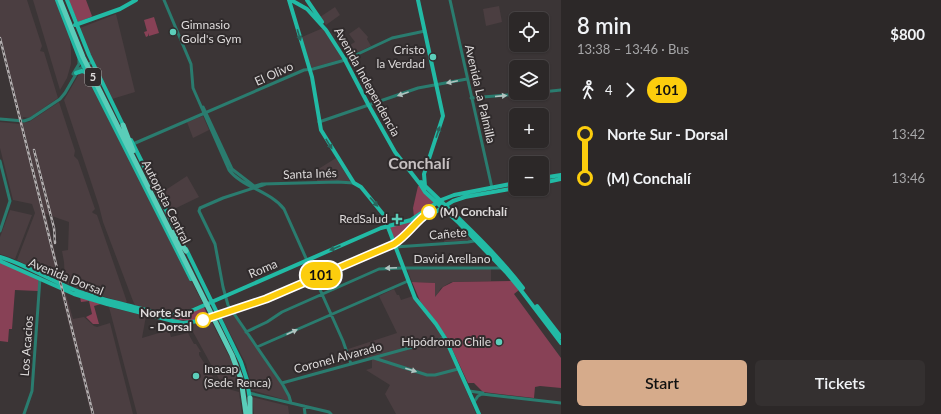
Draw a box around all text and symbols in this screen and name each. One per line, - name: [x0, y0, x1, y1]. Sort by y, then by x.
- map controls: [509, 12, 549, 196]
- button: locate: [509, 12, 549, 52]
- text: 8 min: [577, 12, 631, 39]
- place label: Gimnasio Gold's Gym: [181, 17, 241, 46]
- street label: Avenida Independencia: [331, 25, 404, 139]
- text: $800: [890, 25, 925, 43]
- marker: Gimnasio Gold's Gym: [168, 27, 178, 37]
- one-way arrow: [296, 29, 302, 41]
- text: 13:38 – 13:46 · Bus: [577, 41, 689, 57]
- place label: Cristo la Verdad: [376, 42, 425, 71]
- street label: Avenida La Palmilla: [462, 43, 499, 145]
- marker: Cristo la Verdad: [428, 52, 438, 62]
- street label: El Olivo: [252, 58, 296, 89]
- button: layers: [509, 60, 549, 100]
- road number: 5: [85, 68, 101, 86]
- one-way arrow: [445, 79, 458, 85]
- icon: walk: [577, 79, 599, 101]
- icon: forward: [619, 79, 641, 101]
- text: 101: [655, 81, 679, 98]
- text: 4: [605, 82, 613, 98]
- one-way arrow: [397, 91, 409, 97]
- one-way arrow: [495, 92, 507, 99]
- button: +: [509, 108, 549, 148]
- text: Norte Sur - Dorsal: [607, 125, 728, 143]
- one-way arrow: [435, 126, 441, 138]
- text: 13:42: [892, 126, 925, 142]
- one-way arrow: [325, 138, 332, 150]
- district label: Conchalí: [388, 153, 451, 172]
- button: −: [509, 156, 549, 196]
- street label: Autopista Central: [139, 157, 194, 246]
- street label: Santa Inés: [283, 165, 337, 182]
- text: (M) Conchalí: [607, 169, 691, 187]
- text: 13:46: [892, 170, 925, 186]
- one-way arrow: [369, 197, 378, 207]
- marker: (M) Conchalí: [421, 204, 437, 220]
- place label: (M) Conchalí: [440, 204, 508, 219]
- place label: RedSalud: [339, 211, 388, 226]
- marker: RedSalud: [391, 213, 403, 225]
- street label: Cañete: [429, 224, 467, 243]
- one-way arrow: [328, 246, 340, 252]
- street label: David Arellano: [414, 251, 491, 266]
- street label: Avenida Dorsal: [27, 255, 106, 298]
- street label: Roma: [246, 256, 279, 281]
- line badge: 101: [298, 262, 344, 288]
- one-way arrow: [385, 265, 397, 272]
- text: 101: [309, 266, 333, 283]
- place label: Norte Sur - Dorsal: [140, 305, 193, 334]
- marker: Norte Sur - Dorsal: [195, 312, 211, 328]
- street label: Los Acacios: [17, 315, 36, 377]
- one-way arrow: [287, 328, 299, 334]
- place label: Hipódromo Chile: [401, 334, 491, 349]
- marker: Hipódromo Chile: [494, 337, 504, 347]
- street label: Coronel Alvarado: [292, 338, 384, 377]
- button: Start: [577, 360, 747, 406]
- button: Tickets: [755, 360, 925, 406]
- place label: Inacap (Sede Renca): [204, 361, 271, 390]
- one-way arrow: [406, 367, 418, 373]
- marker: Inacap (Sede Renca): [191, 371, 201, 381]

